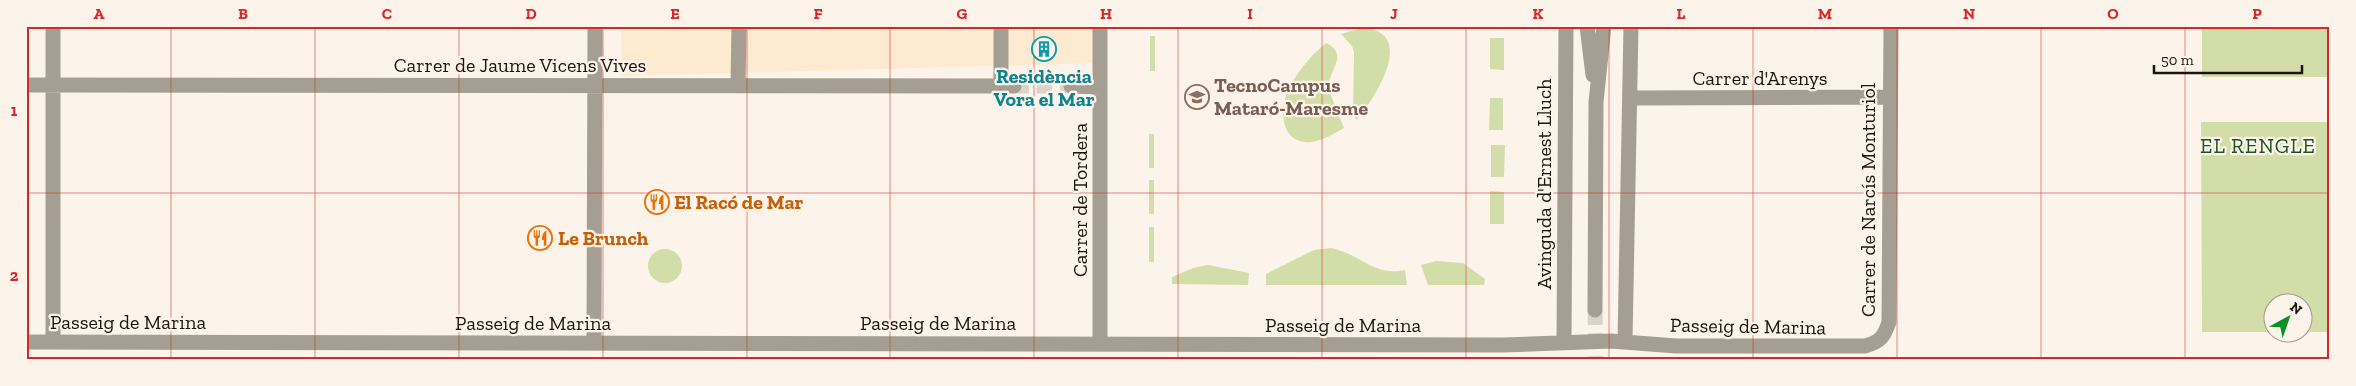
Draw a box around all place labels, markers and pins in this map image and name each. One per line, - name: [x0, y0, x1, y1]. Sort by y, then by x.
- building icon: Residència Vora el Mar: [1031, 36, 1057, 62]
- place label: Residència Vora el Mar: [993, 64, 1095, 111]
- place label: TecnoCampus Mataró-Maresme: [1214, 73, 1368, 120]
- school or university icon: TecnoCampus Mataró-Maresme: [1184, 84, 1210, 110]
- restaurant icon: El Racó de Mar: [644, 189, 670, 215]
- place label: El Racó de Mar: [674, 190, 804, 214]
- restaurant icon: Le Brunch: [527, 225, 553, 251]
- place label: Le Brunch: [558, 226, 649, 250]

